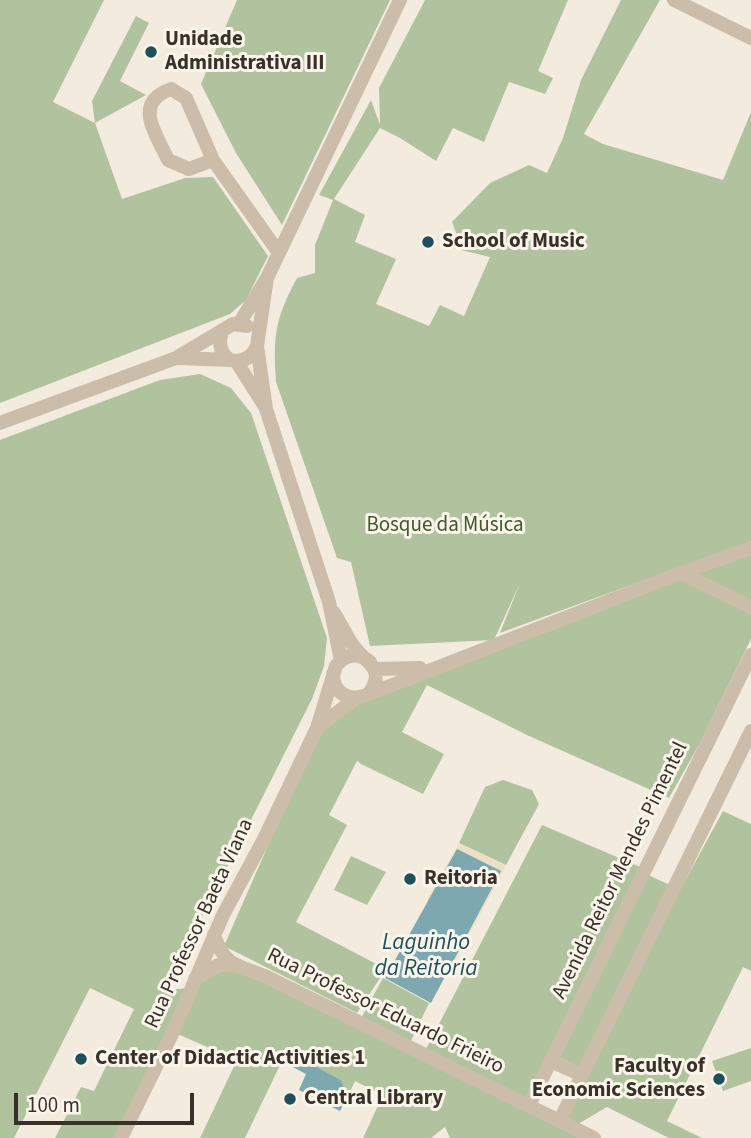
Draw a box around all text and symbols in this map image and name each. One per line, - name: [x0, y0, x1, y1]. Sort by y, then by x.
- place label: Unidade Administrativa III: [165, 27, 325, 77]
- marker: Unidade Administrativa III: [143, 44, 159, 60]
- place label: School of Music: [442, 229, 585, 255]
- marker: School of Music: [420, 234, 436, 250]
- park label: Bosque da Música: [366, 513, 524, 539]
- street label: Avenida Reitor Mendes Pimentel: [548, 738, 694, 1004]
- street label: Rua Professor Baeta Viana: [140, 815, 260, 1033]
- place label: Reitoria: [424, 866, 498, 892]
- marker: Reitoria: [402, 871, 418, 887]
- water label: Laguinho da Reitoria: [375, 930, 477, 984]
- street label: Rua Professor Eduardo Frieiro: [262, 944, 508, 1080]
- place label: Center of Didactic Activities 1: [95, 1046, 365, 1072]
- marker: Center of Didactic Activities 1: [73, 1051, 89, 1067]
- place label: Faculty of Economic Sciences: [532, 1054, 705, 1104]
- marker: Faculty of Economic Sciences: [711, 1071, 727, 1087]
- scale bar: [18, 1078, 198, 1122]
- place label: Central Library: [304, 1086, 443, 1112]
- text: 100 m: [27, 1090, 80, 1120]
- marker: Central Library: [282, 1091, 298, 1107]

